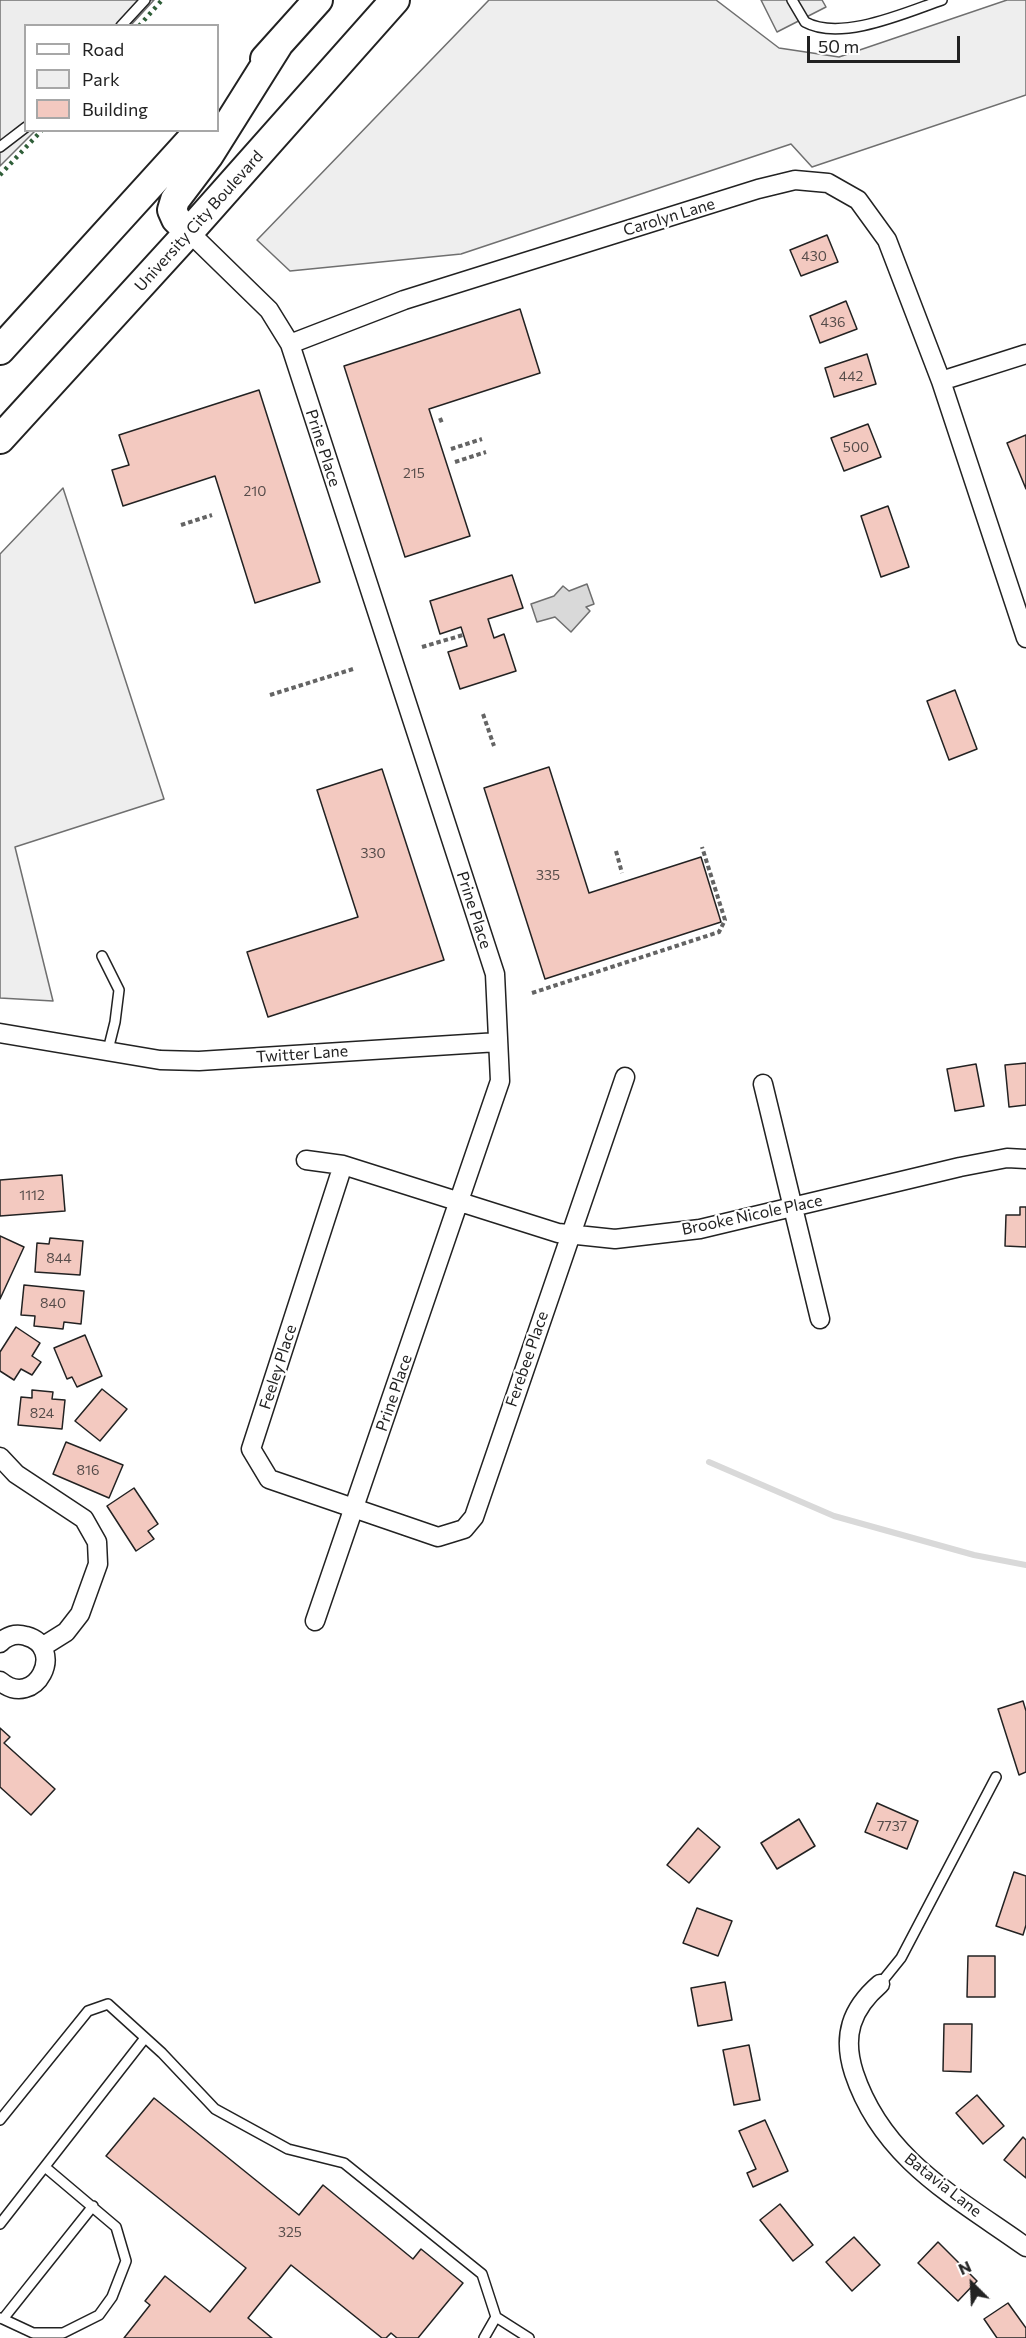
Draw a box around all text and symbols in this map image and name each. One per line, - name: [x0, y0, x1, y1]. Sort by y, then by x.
- legend: [24, 24, 219, 132]
- scale bar: [810, 24, 963, 62]
- text: 50 m: [818, 35, 859, 57]
- text: Road: [82, 38, 124, 60]
- text: Park: [82, 68, 120, 90]
- text: Building: [82, 98, 148, 120]
- street label: University City Boulevard: [131, 147, 267, 295]
- street label: Carolyn Lane: [621, 194, 717, 240]
- house number: 430: [801, 248, 827, 264]
- house number: 436: [821, 314, 845, 330]
- house number: 442: [839, 368, 863, 384]
- street label: Prine Place: [302, 407, 344, 489]
- house number: 500: [843, 439, 869, 455]
- house number: 215: [403, 465, 425, 481]
- house number: 210: [244, 483, 266, 499]
- house number: 330: [360, 845, 386, 861]
- house number: 335: [536, 867, 560, 883]
- street label: Prine Place: [453, 869, 495, 951]
- street label: Twitter Lane: [255, 1041, 349, 1067]
- house number: 1112: [19, 1187, 45, 1203]
- street label: Brooke Nicole Place: [680, 1191, 824, 1239]
- house number: 844: [46, 1250, 72, 1266]
- house number: 840: [40, 1295, 66, 1311]
- street label: Ferebee Place: [502, 1309, 552, 1409]
- street label: Feeley Place: [255, 1322, 301, 1412]
- street label: Prine Place: [372, 1352, 416, 1434]
- house number: 824: [30, 1405, 54, 1421]
- house number: 816: [77, 1462, 99, 1478]
- house number: 7737: [877, 1818, 907, 1834]
- street label: Batavia Lane: [901, 2149, 985, 2221]
- house number: 325: [278, 2224, 302, 2240]
- north arrow: [942, 2254, 1002, 2314]
- text: N: [955, 2256, 974, 2278]

